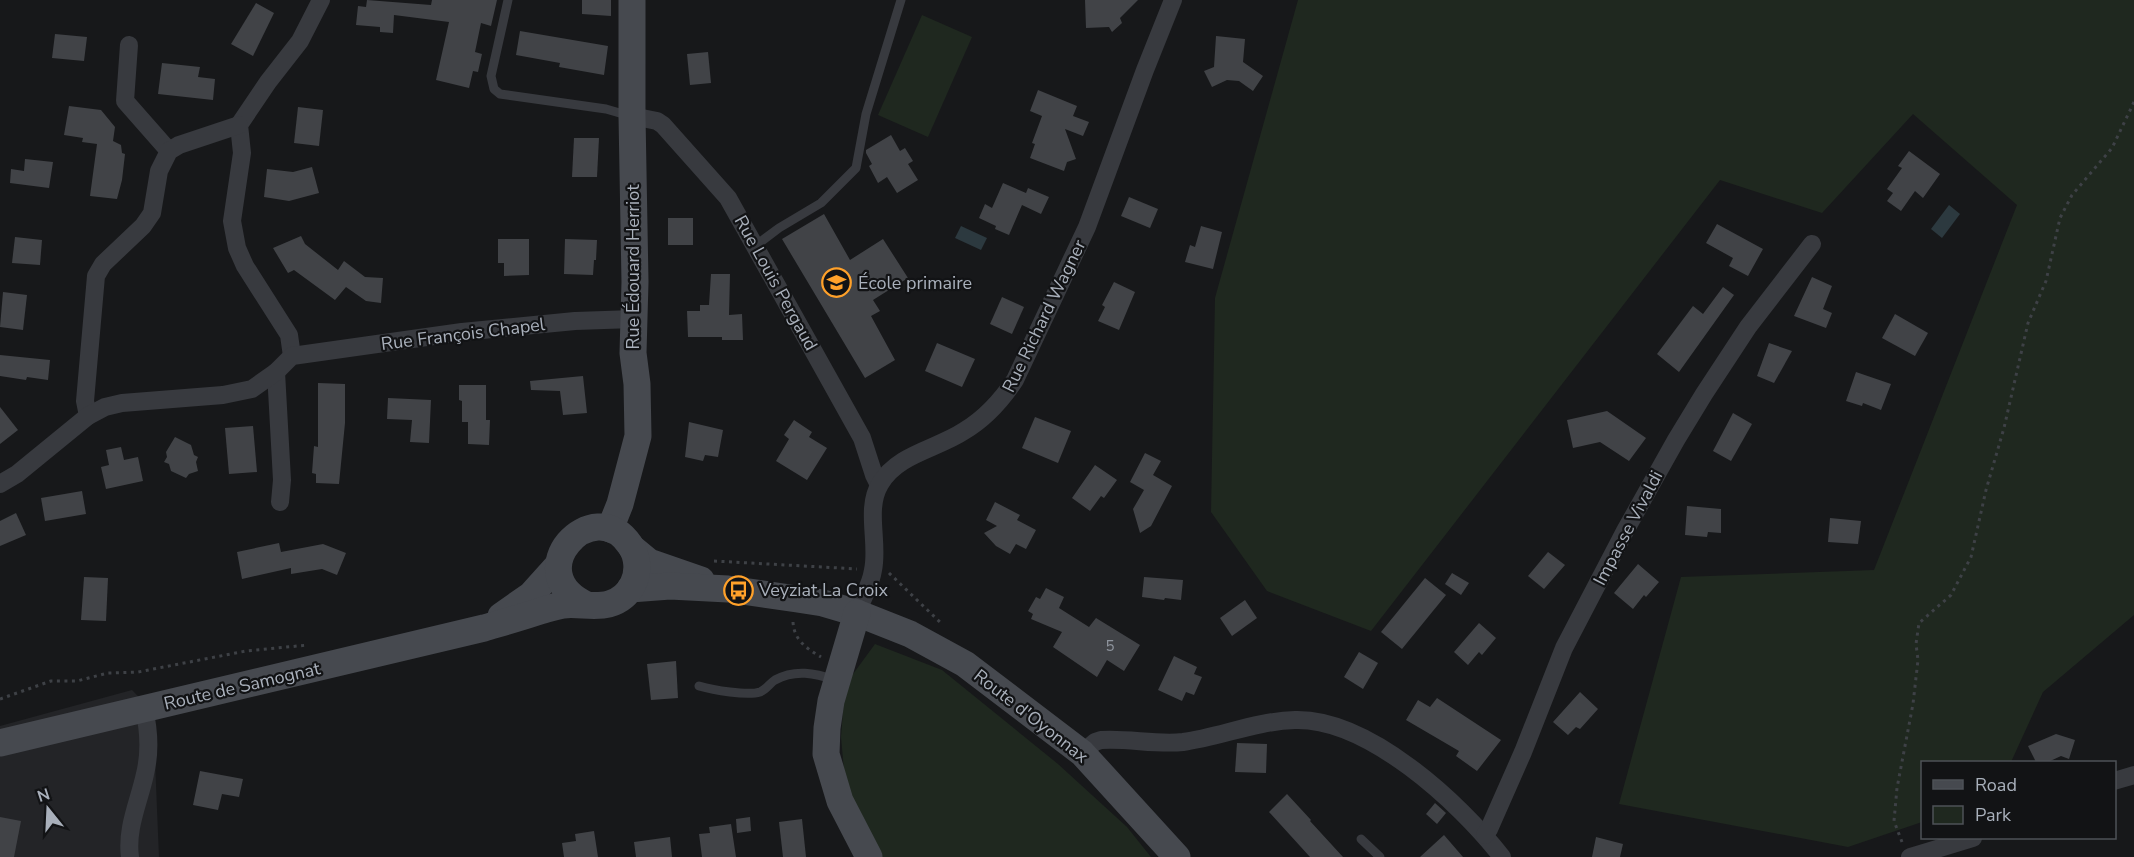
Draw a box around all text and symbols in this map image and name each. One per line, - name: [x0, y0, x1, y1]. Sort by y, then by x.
- street label: Rue Édouard Herriot: [621, 184, 645, 349]
- street label: Rue Louis Pergaud: [729, 211, 823, 355]
- street label: Rue Richard Wagner: [997, 235, 1092, 396]
- school or university icon: École primaire: [821, 267, 853, 299]
- place label: École primaire: [858, 271, 972, 295]
- street label: Rue François Chapel: [380, 312, 547, 356]
- street label: Impasse Vivaldi: [1588, 466, 1668, 590]
- bus stop icon: Veyziat La Croix: [722, 574, 754, 606]
- place label: Veyziat La Croix: [758, 578, 888, 602]
- house number: 5: [1105, 636, 1115, 656]
- street label: Route de Samognat: [161, 656, 323, 716]
- street label: Route d'Oyonnax: [969, 664, 1094, 769]
- legend: [1921, 761, 2116, 839]
- text: Road: [1975, 773, 2017, 797]
- north arrow: [18, 779, 78, 839]
- text: N: [35, 783, 53, 808]
- text: Park: [1975, 803, 2012, 827]

